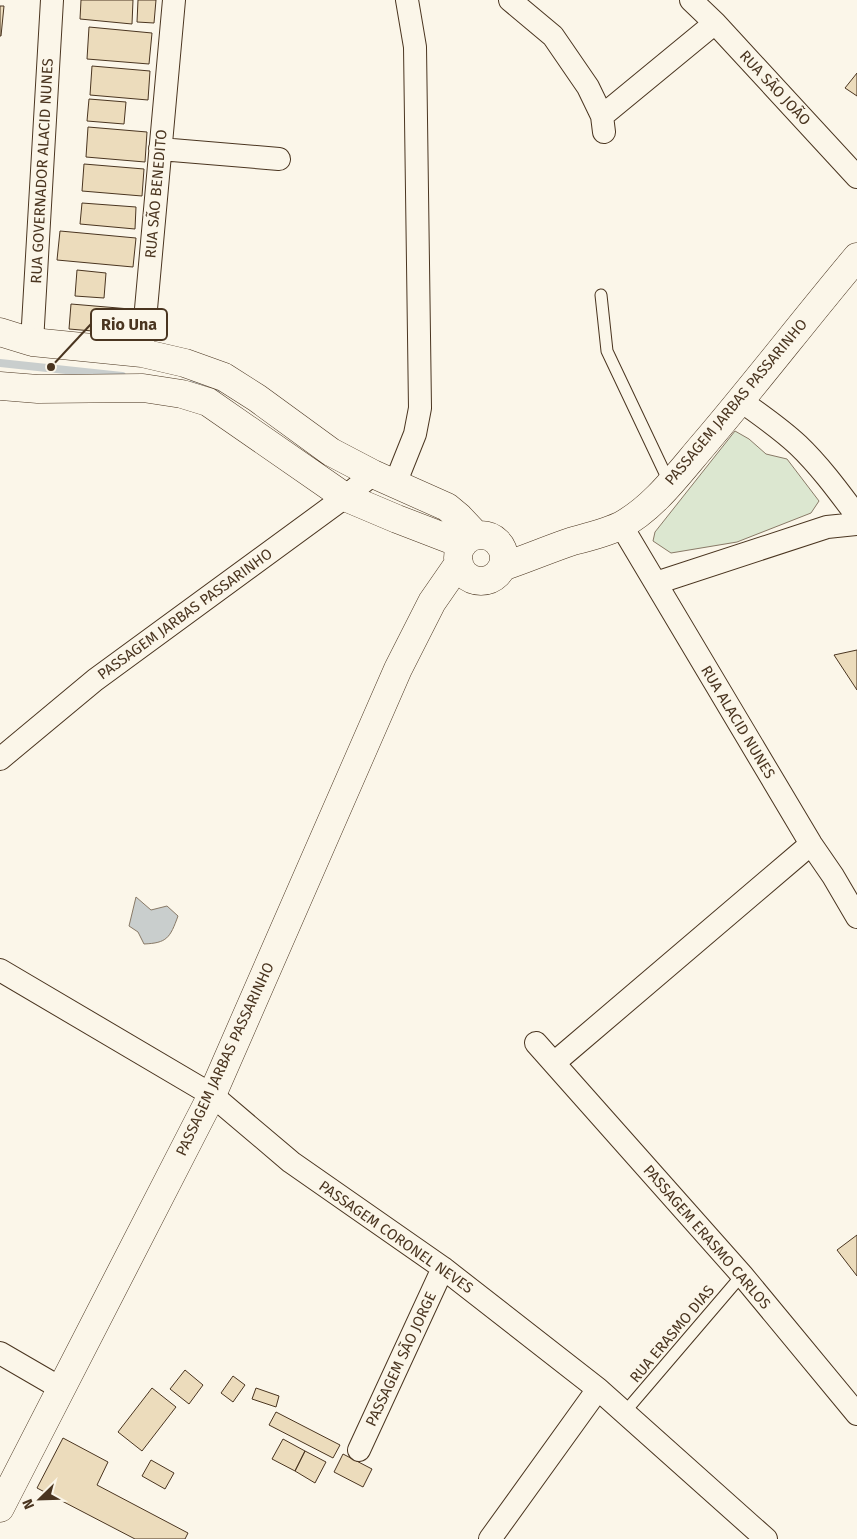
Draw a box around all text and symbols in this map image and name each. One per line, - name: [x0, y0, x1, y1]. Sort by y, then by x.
- street label: RUA SÃO JOÃO: [736, 47, 814, 129]
- street label: RUA GOVERNADOR ALACID NUNES: [27, 58, 57, 284]
- street label: RUA SÃO BENEDITO: [141, 129, 171, 259]
- callout: Rio Una: [91, 309, 167, 340]
- text: Rio Una: [101, 315, 157, 334]
- street label: PASSAGEM JARBAS PASSARINHO: [661, 315, 811, 489]
- street label: PASSAGEM JARBAS PASSARINHO: [94, 545, 276, 683]
- street label: RUA ALACID NUNES: [697, 662, 779, 782]
- street label: PASSAGEM JARBAS PASSARINHO: [172, 959, 278, 1159]
- street label: PASSAGEM ERASMO CARLOS: [639, 1161, 775, 1313]
- street label: PASSAGEM CORONEL NEVES: [315, 1177, 477, 1297]
- street label: RUA ERASMO DIAS: [626, 1282, 718, 1386]
- street label: PASSAGEM SÃO JORGE: [362, 1289, 440, 1429]
- north arrow: [15, 1474, 65, 1524]
- text: N: [19, 1496, 38, 1511]

